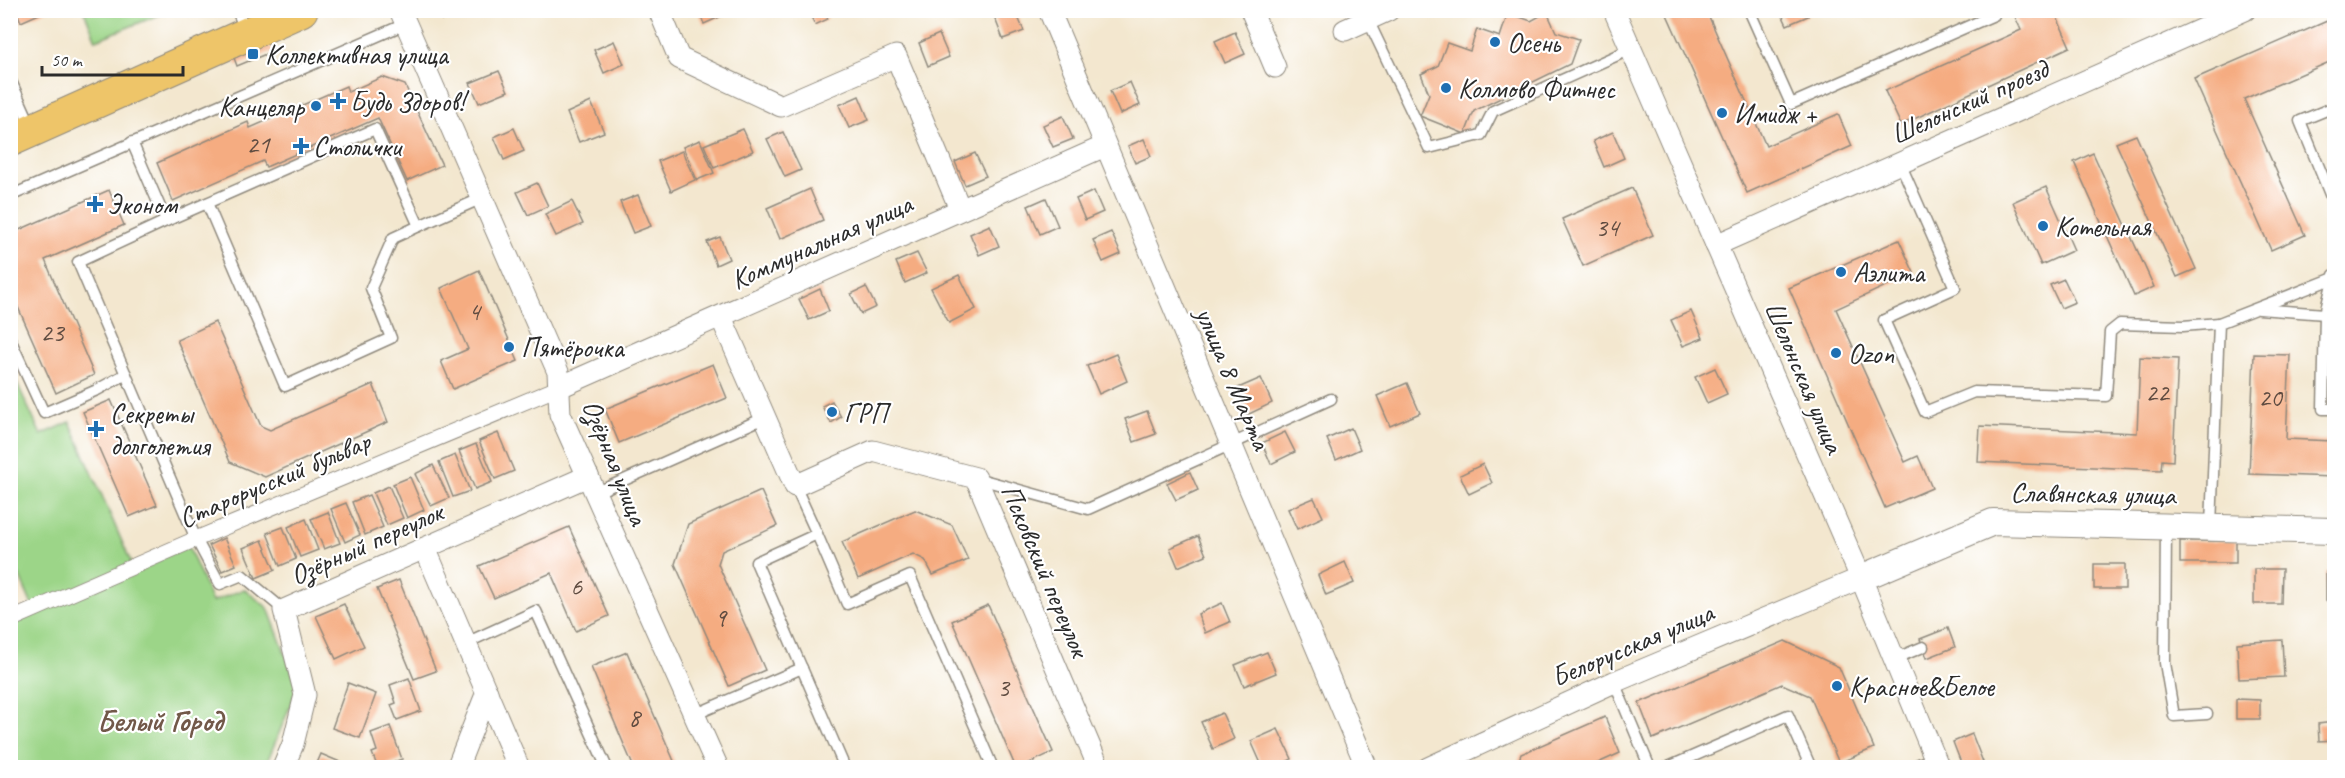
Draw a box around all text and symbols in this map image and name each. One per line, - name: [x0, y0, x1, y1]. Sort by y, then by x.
- place label: Осень: [1507, 25, 1562, 60]
- marker: Осень: [1488, 35, 1502, 49]
- place label: Коллективная улица: [265, 37, 450, 72]
- scale bar: [42, 39, 183, 77]
- marker: Коллективная улица: [246, 47, 260, 61]
- text: 50 m: [51, 49, 84, 71]
- street label: Шелонский проезд: [1885, 50, 2056, 152]
- place label: Колмово Фитнес: [1458, 71, 1616, 106]
- marker: Колмово Фитнес: [1439, 81, 1453, 95]
- place label: Будь Здоров!: [350, 84, 470, 119]
- place label: Канцеляр: [218, 89, 305, 124]
- marker: Будь Здоров!: [331, 94, 345, 108]
- place label: Имидж +: [1734, 96, 1818, 131]
- marker: Канцеляр: [309, 99, 323, 113]
- marker: Имидж +: [1715, 106, 1729, 120]
- house number: 21: [246, 128, 271, 161]
- place label: Столички: [313, 129, 404, 164]
- marker: Столички: [294, 139, 308, 153]
- street label: Коммунальная улица: [725, 185, 919, 297]
- place label: Эконом: [107, 187, 179, 222]
- marker: Эконом: [88, 197, 102, 211]
- place label: Котельная: [2055, 209, 2152, 244]
- house number: 34: [1595, 211, 1621, 244]
- marker: Котельная: [2036, 219, 2050, 233]
- place label: Аэлита: [1853, 255, 1926, 290]
- marker: Аэлита: [1834, 265, 1848, 279]
- house number: 4: [468, 295, 482, 328]
- street label: Шелонская улица: [1757, 296, 1853, 460]
- street label: улица 8 Марта: [1187, 300, 1280, 456]
- house number: 23: [40, 316, 66, 349]
- place label: Пятёрочка: [521, 330, 625, 365]
- place label: Ozon: [1848, 336, 1894, 371]
- marker: Пятёрочка: [502, 340, 516, 354]
- marker: Ozon: [1829, 346, 1843, 360]
- house number: 22: [2145, 376, 2171, 409]
- house number: 20: [2258, 381, 2284, 414]
- street label: Озёрная улица: [574, 394, 657, 532]
- place label: ГРП: [844, 395, 892, 430]
- place label: Секреты долголетия: [110, 396, 212, 463]
- marker: ГРП: [825, 405, 839, 419]
- marker: Секреты долголетия: [87, 420, 105, 438]
- street label: Старорусский бульвар: [173, 423, 377, 536]
- street label: Славянская улица: [2010, 475, 2178, 512]
- street label: Псковский переулок: [993, 479, 1099, 664]
- street label: Озёрный переулок: [284, 493, 451, 594]
- house number: 6: [570, 570, 583, 603]
- street label: Белорусская улица: [1546, 594, 1720, 694]
- house number: 9: [714, 601, 728, 634]
- place label: Красное&Белое: [1849, 669, 1996, 704]
- house number: 3: [997, 671, 1011, 704]
- marker: Красное&Белое: [1830, 679, 1844, 693]
- house number: 8: [628, 701, 642, 734]
- district label: Белый Город: [97, 702, 226, 740]

